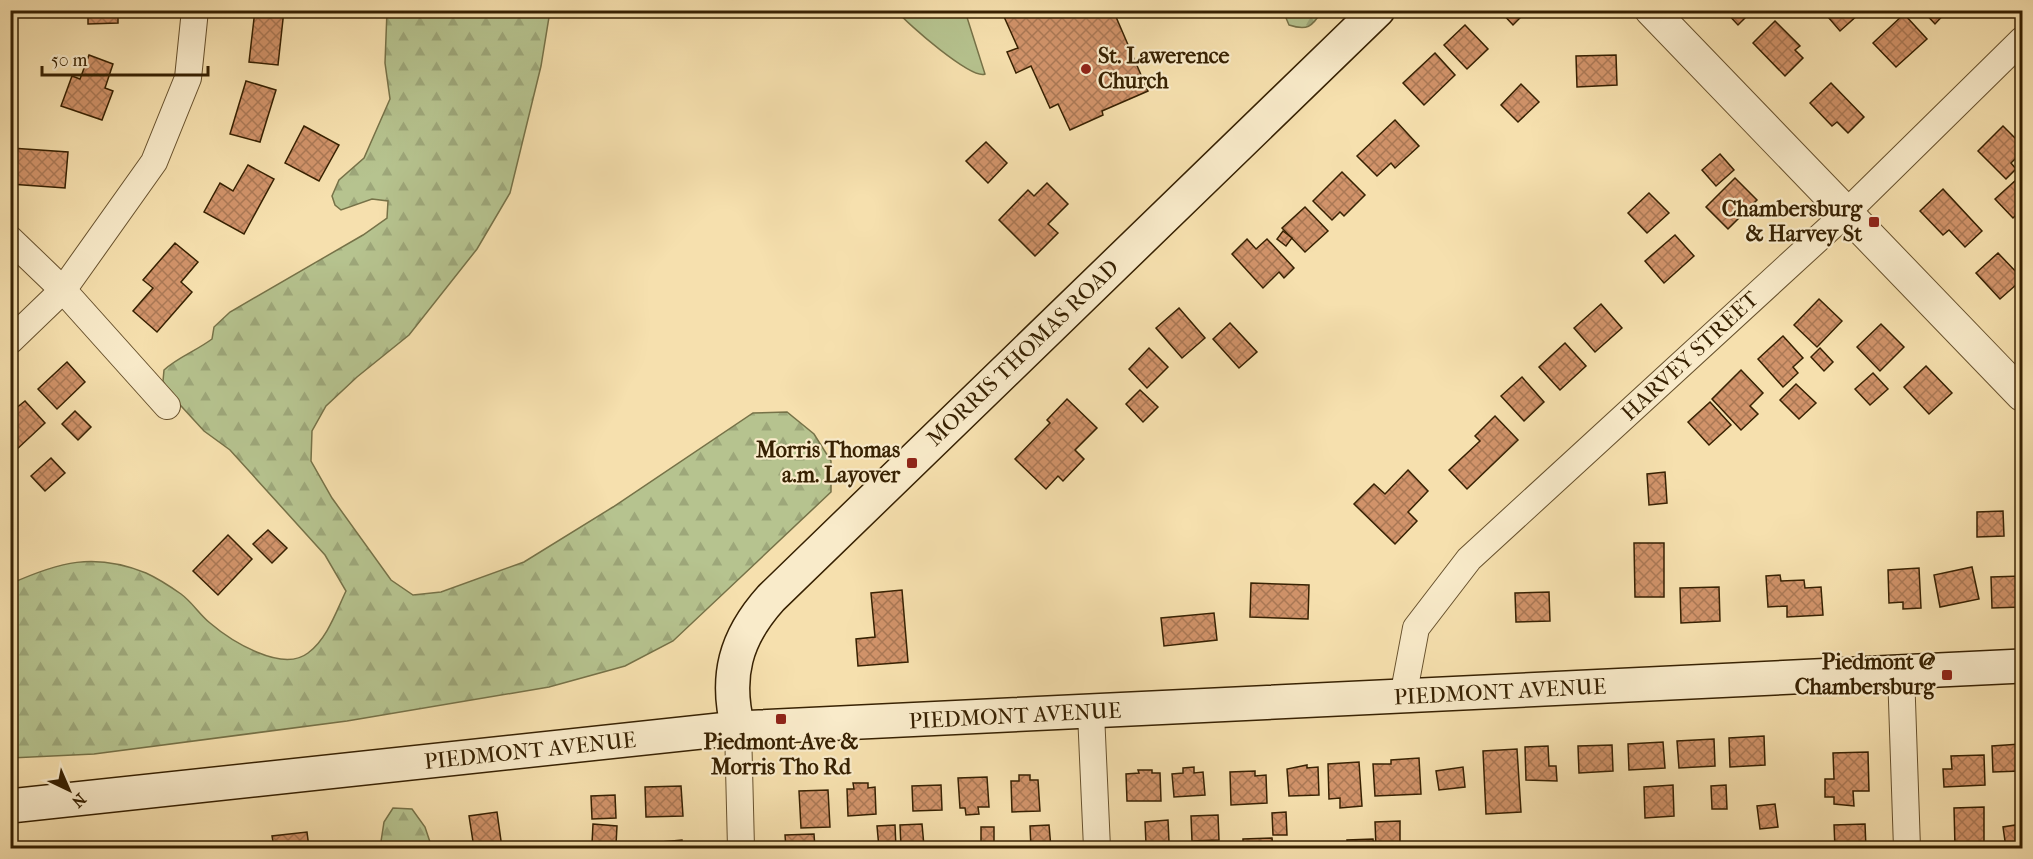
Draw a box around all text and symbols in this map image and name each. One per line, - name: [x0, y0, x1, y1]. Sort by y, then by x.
- scale bar: [42, 39, 208, 77]
- place label: St. Lawerence Church: [1098, 43, 1230, 94]
- text: 50 m: [51, 50, 88, 71]
- marker: St. Lawerence Church: [1079, 62, 1093, 76]
- place label: Chambersburg & Harvey St: [1722, 196, 1863, 247]
- marker: Chambersburg & Harvey St: [1867, 215, 1881, 229]
- street label: MORRIS THOMAS ROAD: [922, 255, 1124, 451]
- street label: HARVEY STREET: [1616, 285, 1765, 426]
- place label: Morris Thomas a.m. Layover: [755, 437, 901, 488]
- marker: Morris Thomas a.m. Layover: [905, 456, 919, 470]
- place label: Piedmont @ Chambersburg: [1795, 649, 1936, 700]
- marker: Piedmont @ Chambersburg: [1940, 668, 1954, 682]
- street label: PIEDMONT AVENUE: [1393, 673, 1607, 711]
- street label: PIEDMONT AVENUE: [908, 697, 1122, 735]
- marker: Piedmont Ave & Morris Tho Rd: [774, 712, 788, 726]
- street label: PIEDMONT AVENUE: [423, 727, 637, 775]
- place label: Piedmont Ave & Morris Tho Rd: [704, 729, 858, 780]
- north arrow: [39, 760, 99, 820]
- text: N: [67, 789, 90, 812]

